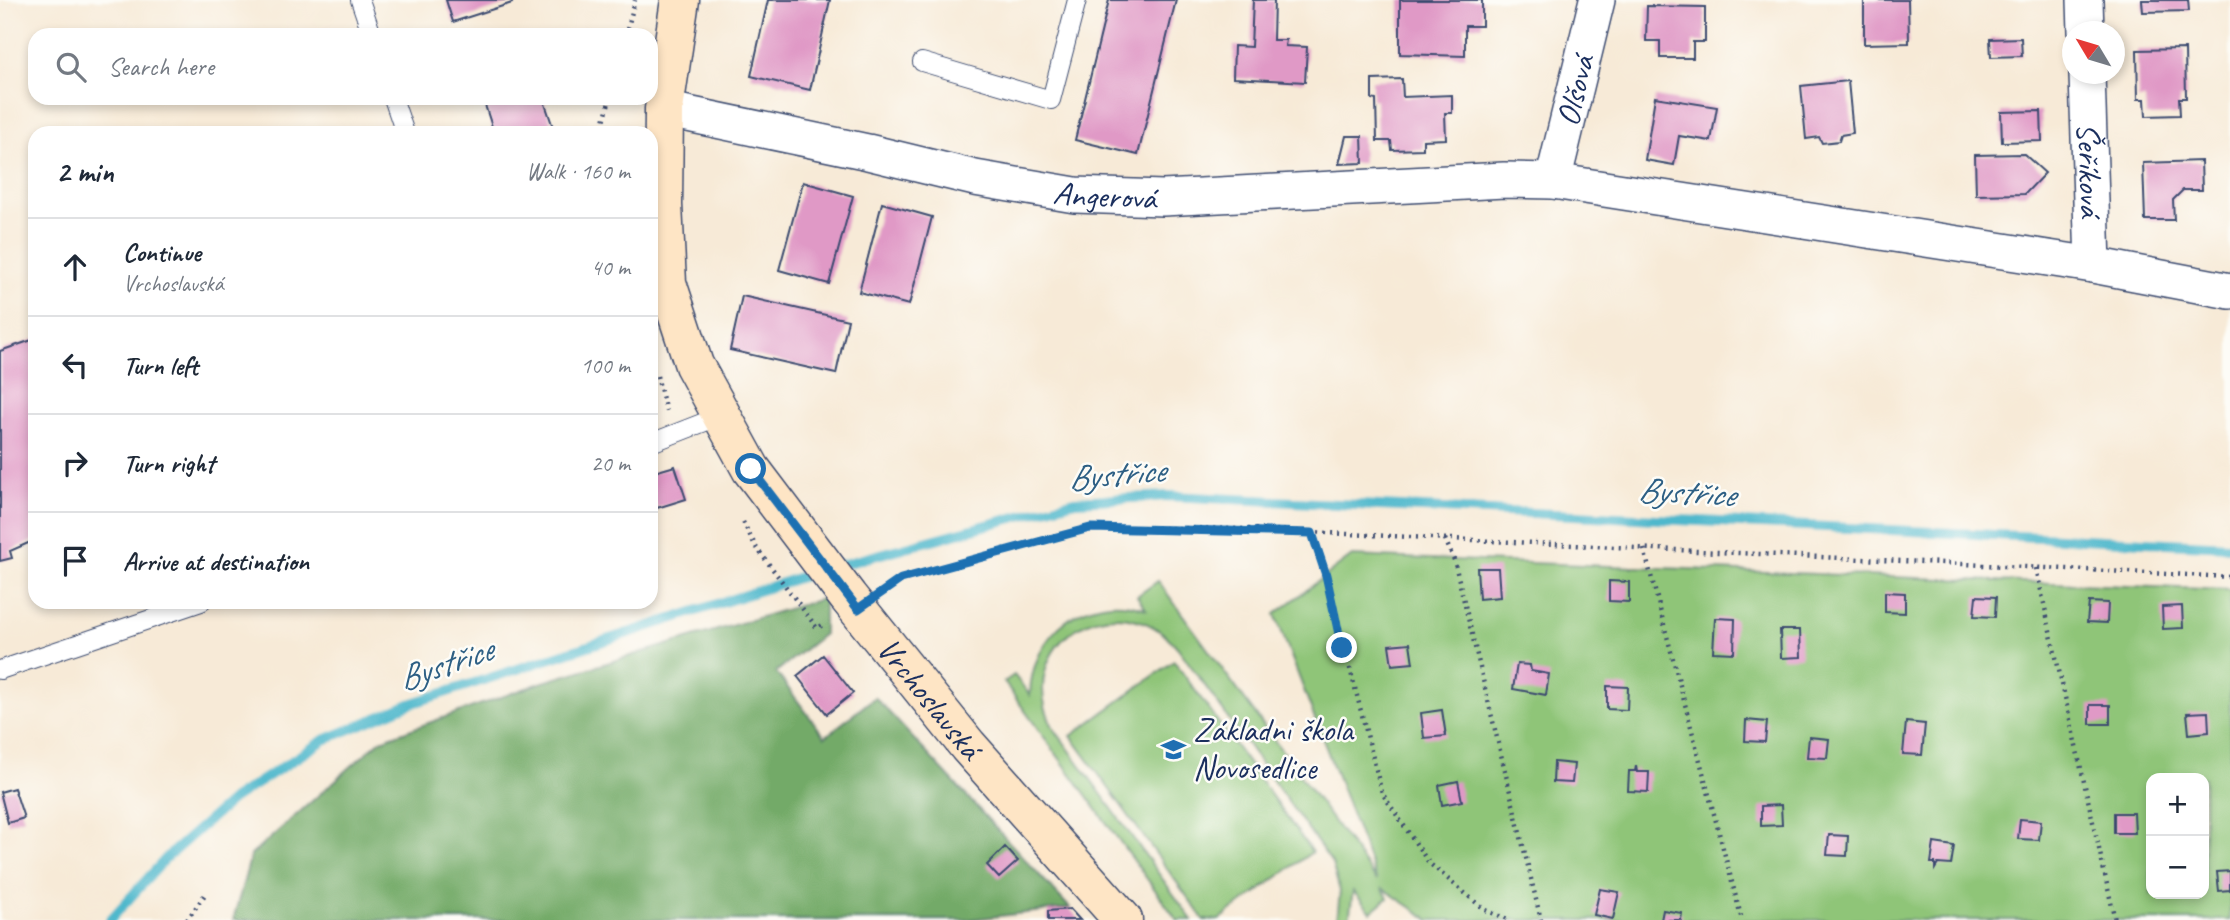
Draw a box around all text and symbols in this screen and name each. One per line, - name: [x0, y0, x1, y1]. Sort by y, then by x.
- north arrow: [2062, 21, 2125, 84]
- search box: [28, 28, 658, 105]
- icon: search: [52, 48, 90, 86]
- street label: Olšová: [1546, 48, 1605, 130]
- text: Search here: [108, 50, 214, 83]
- street label: Šeříková: [2068, 122, 2113, 221]
- text: 2 min: [56, 153, 113, 191]
- text: Walk · 160 m: [526, 157, 630, 186]
- street label: Angerová: [1051, 171, 1160, 219]
- text: Continue: [123, 236, 201, 269]
- icon: ahead: [56, 248, 94, 286]
- text: 40 m: [591, 253, 630, 282]
- text: Vrchoslavská: [123, 269, 224, 298]
- icon: left: [56, 346, 94, 384]
- text: Turn left: [123, 349, 198, 382]
- text: 100 m: [581, 351, 630, 380]
- icon: right: [56, 444, 94, 482]
- text: Turn right: [123, 447, 214, 480]
- water label: Bystřice: [1066, 447, 1171, 501]
- text: 20 m: [591, 449, 630, 478]
- route start: [735, 453, 766, 484]
- water label: Bystřice: [1637, 467, 1740, 517]
- icon: arrive: [56, 542, 94, 580]
- text: Arrive at destination: [123, 545, 309, 578]
- water label: Bystřice: [392, 625, 502, 701]
- street label: Vrchoslavská: [868, 629, 993, 771]
- route end: [1326, 632, 1357, 663]
- place label: Základni škola Novosedlice: [1193, 709, 1355, 789]
- school or university icon: Základni škola Novosedlice: [1159, 735, 1187, 763]
- map controls: [2146, 773, 2209, 899]
- button: +: [2146, 773, 2209, 836]
- button: −: [2146, 836, 2209, 899]

